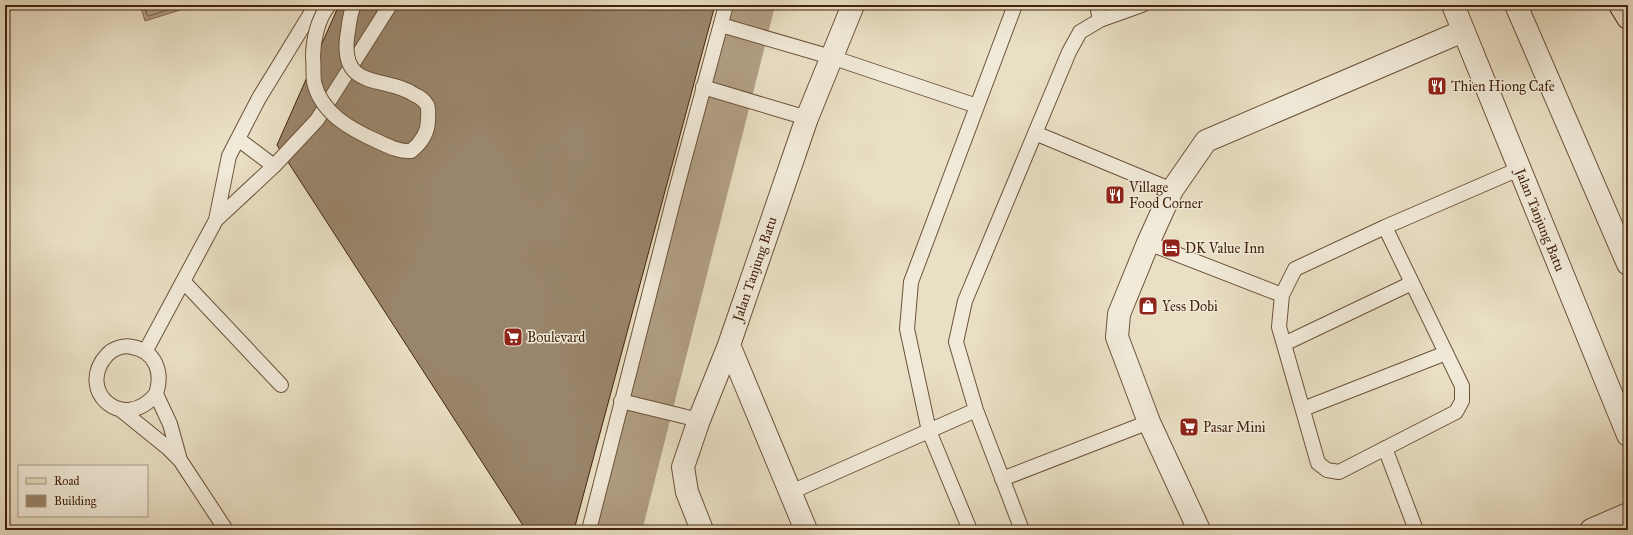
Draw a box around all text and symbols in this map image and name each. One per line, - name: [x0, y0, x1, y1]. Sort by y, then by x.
- restaurant icon: Thien Hiong Cafe: [1426, 75, 1448, 97]
- place label: Thien Hiong Cafe: [1451, 78, 1555, 95]
- street label: Jalan Tanjung Batu: [1510, 164, 1569, 275]
- place label: Village Food Corner: [1128, 179, 1204, 212]
- restaurant icon: Village Food Corner: [1104, 184, 1126, 206]
- street label: Jalan Tanjung Batu: [729, 214, 782, 326]
- hotel icon: DK Value Inn: [1160, 237, 1182, 259]
- place label: DK Value Inn: [1185, 240, 1265, 257]
- shop icon: Yess Dobi: [1137, 295, 1159, 317]
- place label: Yess Dobi: [1162, 298, 1218, 315]
- supermarket icon: Boulevard: [502, 326, 524, 348]
- place label: Boulevard: [527, 329, 585, 346]
- supermarket icon: Pasar Mini: [1178, 416, 1200, 438]
- place label: Pasar Mini: [1203, 419, 1266, 436]
- legend: [18, 465, 148, 517]
- text: Road: [54, 474, 80, 488]
- text: Building: [54, 494, 97, 509]

